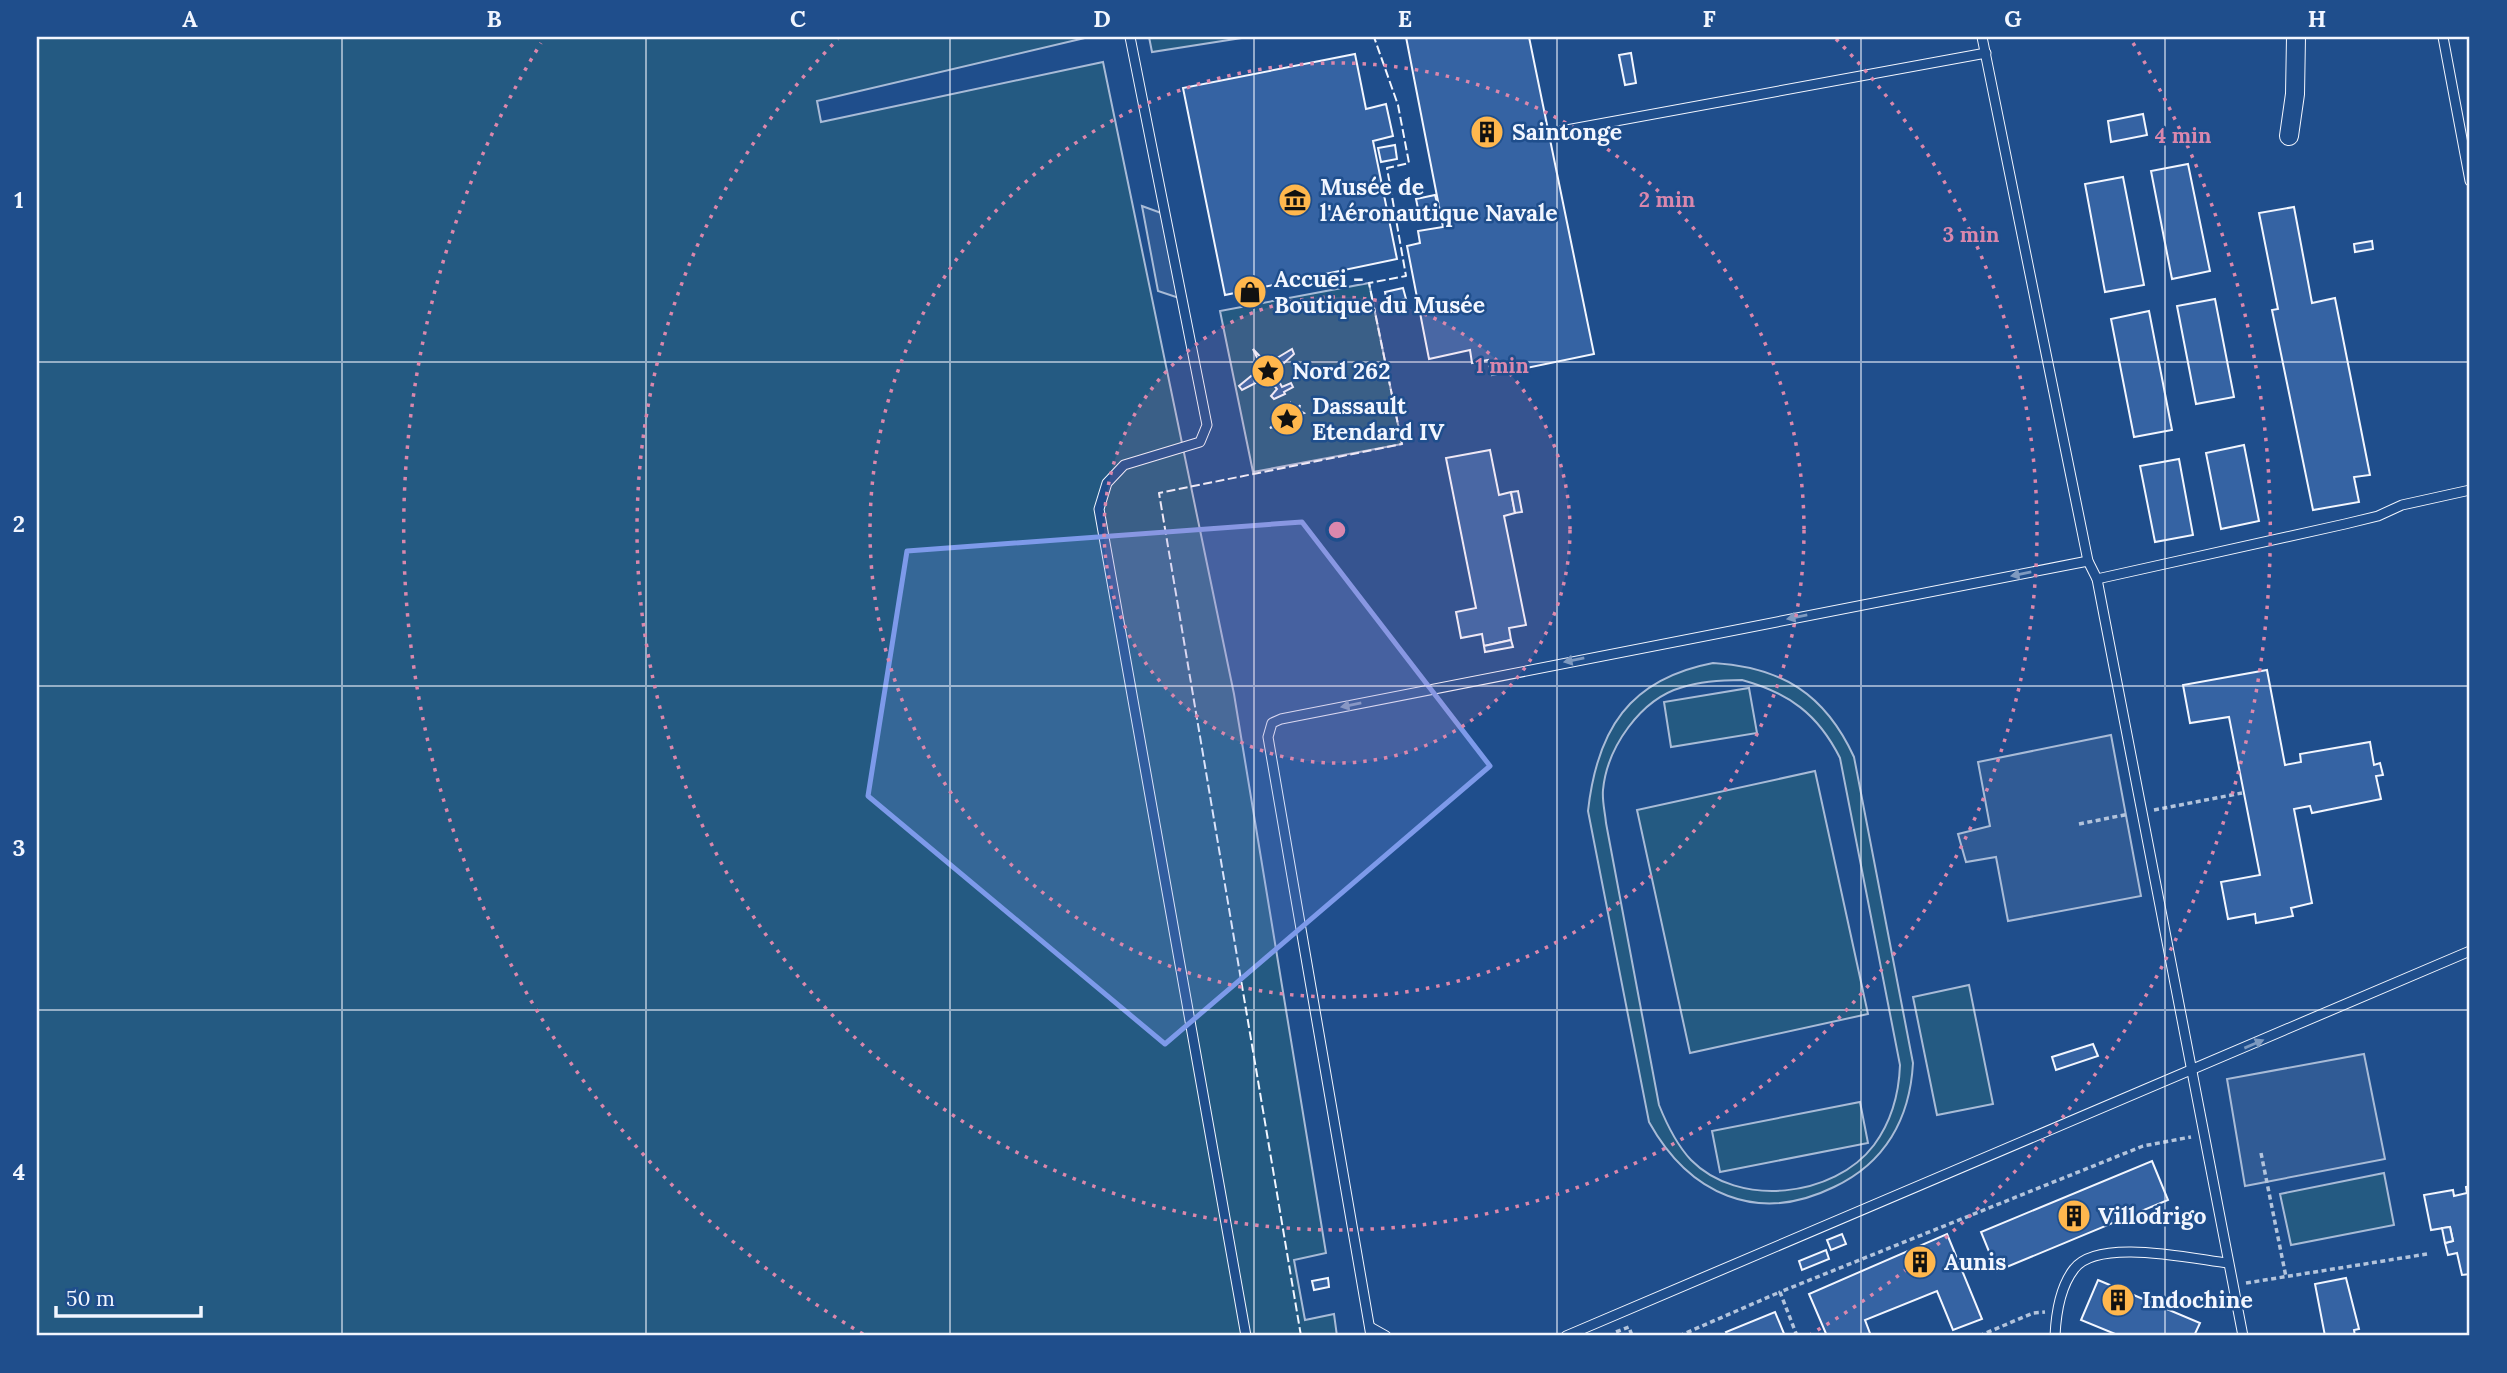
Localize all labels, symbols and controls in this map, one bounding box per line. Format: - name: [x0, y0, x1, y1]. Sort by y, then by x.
- text: A: [182, 4, 198, 33]
- text: B: [486, 4, 502, 33]
- text: C: [790, 4, 806, 33]
- text: D: [1093, 4, 1111, 33]
- text: E: [1398, 4, 1412, 33]
- text: F: [1702, 4, 1716, 33]
- text: G: [2004, 4, 2022, 33]
- text: H: [2308, 4, 2326, 33]
- building icon: Saintonge: [1468, 113, 1506, 151]
- place label: Saintonge: [1512, 117, 1622, 146]
- text: 4 min: [2155, 122, 2211, 149]
- place label: Musée de l'Aéronautique Navale: [1320, 172, 1558, 227]
- museum icon: Musée de l'Aéronautique Navale: [1276, 181, 1314, 219]
- text: 1: [14, 185, 24, 214]
- text: 2 min: [1639, 186, 1695, 213]
- text: 3 min: [1943, 221, 1999, 248]
- place label: Accuei - Boutique du Musée: [1274, 264, 1485, 319]
- shop icon: Accuei - Boutique du Musée: [1231, 273, 1269, 311]
- place icon: Nord 262: [1249, 352, 1287, 390]
- text: 1 min: [1475, 352, 1529, 379]
- place label: Nord 262: [1292, 356, 1391, 385]
- place label: Dassault Etendard IV: [1312, 391, 1445, 446]
- place icon: Dassault Etendard IV: [1268, 400, 1306, 438]
- text: 2: [13, 509, 25, 538]
- centre of rings: [1325, 518, 1349, 542]
- one-way arrow: [2010, 568, 2032, 579]
- one-way arrow: [1786, 612, 1808, 623]
- one-way arrow: [1563, 655, 1585, 666]
- one-way arrow: [1340, 699, 1362, 710]
- text: 3: [13, 833, 25, 862]
- one-way arrow: [2243, 1038, 2264, 1049]
- text: 4: [13, 1157, 25, 1186]
- building icon: Villodrigo: [2055, 1197, 2093, 1235]
- place label: Villodrigo: [2098, 1201, 2207, 1230]
- building icon: Aunis: [1901, 1243, 1939, 1281]
- place label: Aunis: [1944, 1247, 2006, 1276]
- scale bar: [56, 1275, 201, 1319]
- building icon: Indochine: [2099, 1281, 2137, 1319]
- text: 50 m: [66, 1285, 115, 1312]
- place label: Indochine: [2142, 1285, 2253, 1314]

